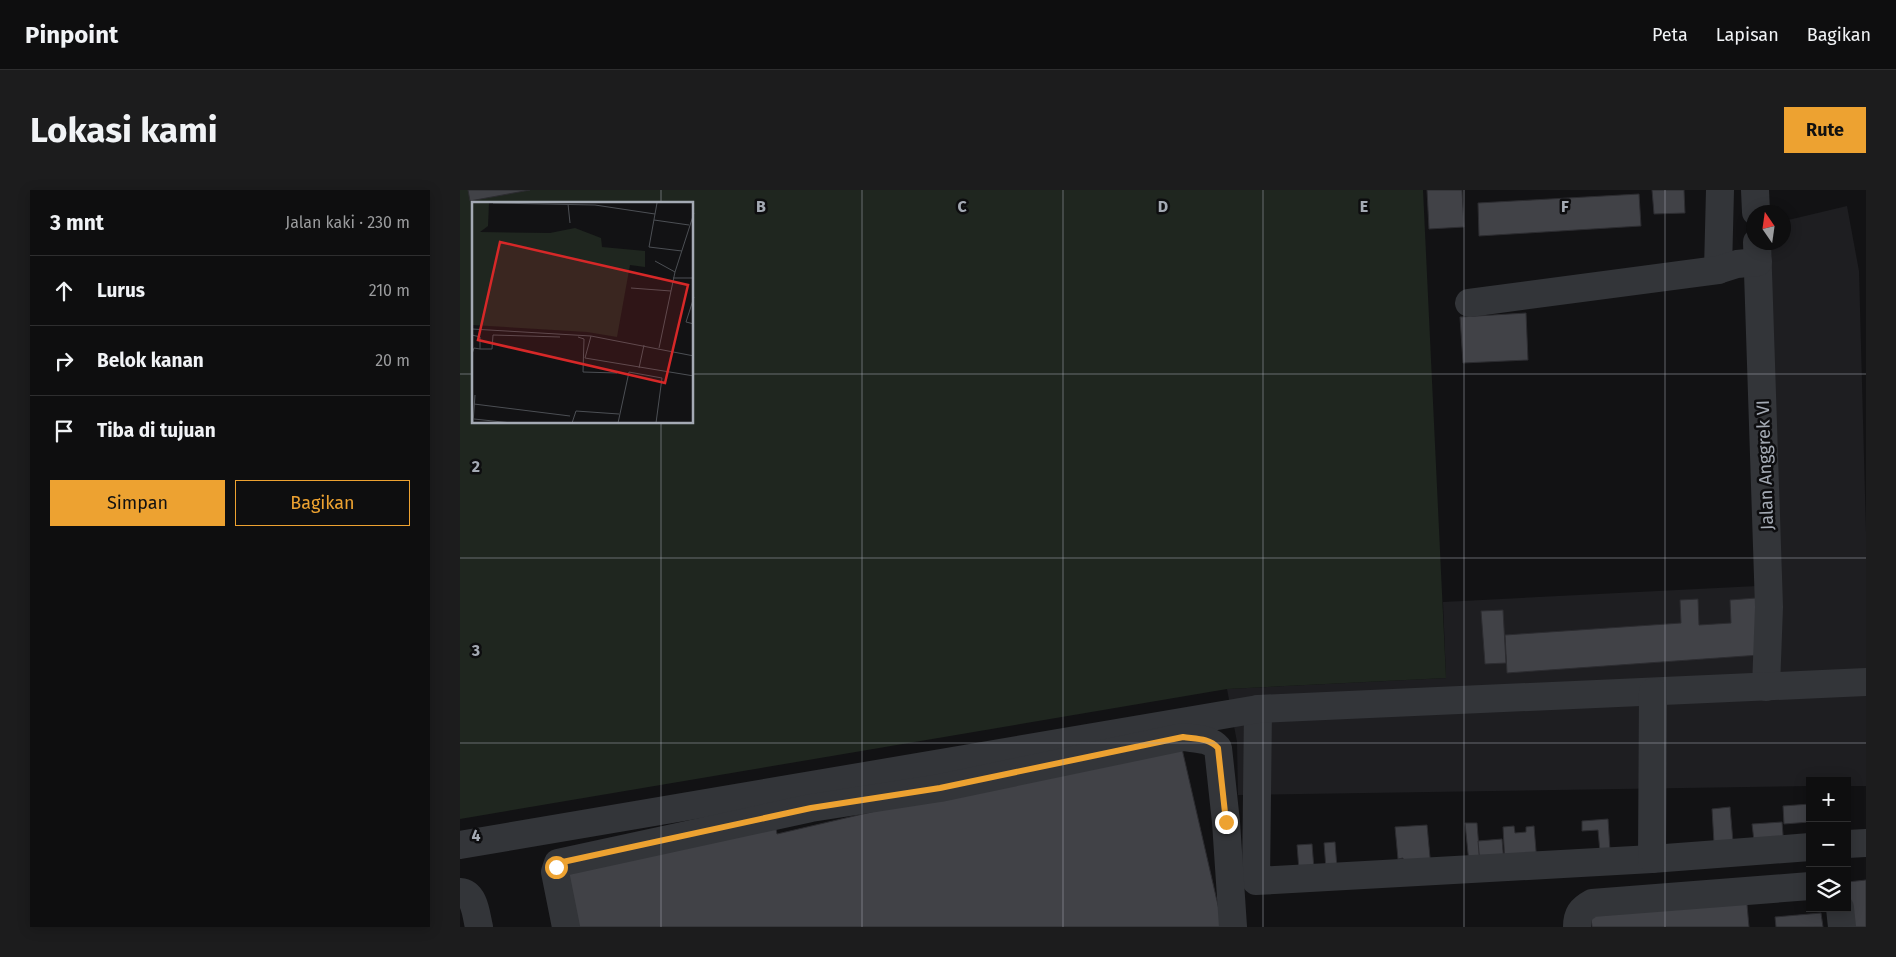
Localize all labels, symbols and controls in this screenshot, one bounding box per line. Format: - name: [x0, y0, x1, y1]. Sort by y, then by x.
- text: Pinpoint: [25, 21, 118, 49]
- text: Peta: [1652, 24, 1688, 46]
- text: Lapisan: [1716, 24, 1779, 46]
- text: Bagikan: [1807, 24, 1871, 46]
- button: Rute: [1784, 107, 1866, 153]
- text: Lokasi kami: [30, 109, 218, 151]
- text: B: [756, 197, 766, 216]
- text: C: [957, 197, 967, 216]
- text: D: [1158, 197, 1168, 216]
- text: E: [1360, 197, 1368, 216]
- text: F: [1561, 197, 1569, 216]
- inset map: [472, 202, 694, 424]
- north arrow: [1746, 205, 1791, 250]
- text: 3 mnt: [50, 210, 104, 236]
- text: Jalan kaki · 230 m: [285, 213, 410, 232]
- icon: ahead: [50, 277, 78, 305]
- text: Lurus: [97, 279, 145, 302]
- text: 210 m: [369, 281, 410, 300]
- icon: right: [50, 347, 78, 375]
- text: Belok kanan: [97, 349, 204, 372]
- text: 20 m: [375, 351, 410, 370]
- street label: Jalan Anggrek VI: [1752, 399, 1778, 531]
- icon: arrive: [50, 417, 78, 445]
- text: Tiba di tujuan: [97, 419, 216, 442]
- text: 2: [472, 457, 480, 476]
- button: Simpan: [50, 480, 225, 526]
- button: Bagikan: [235, 480, 410, 526]
- text: 3: [471, 641, 480, 660]
- map controls: [1806, 777, 1851, 912]
- button: +: [1806, 777, 1851, 822]
- route end: [1215, 811, 1238, 834]
- button: −: [1806, 822, 1851, 867]
- text: 4: [471, 826, 481, 845]
- route start: [545, 856, 568, 879]
- button: layers: [1806, 867, 1851, 912]

